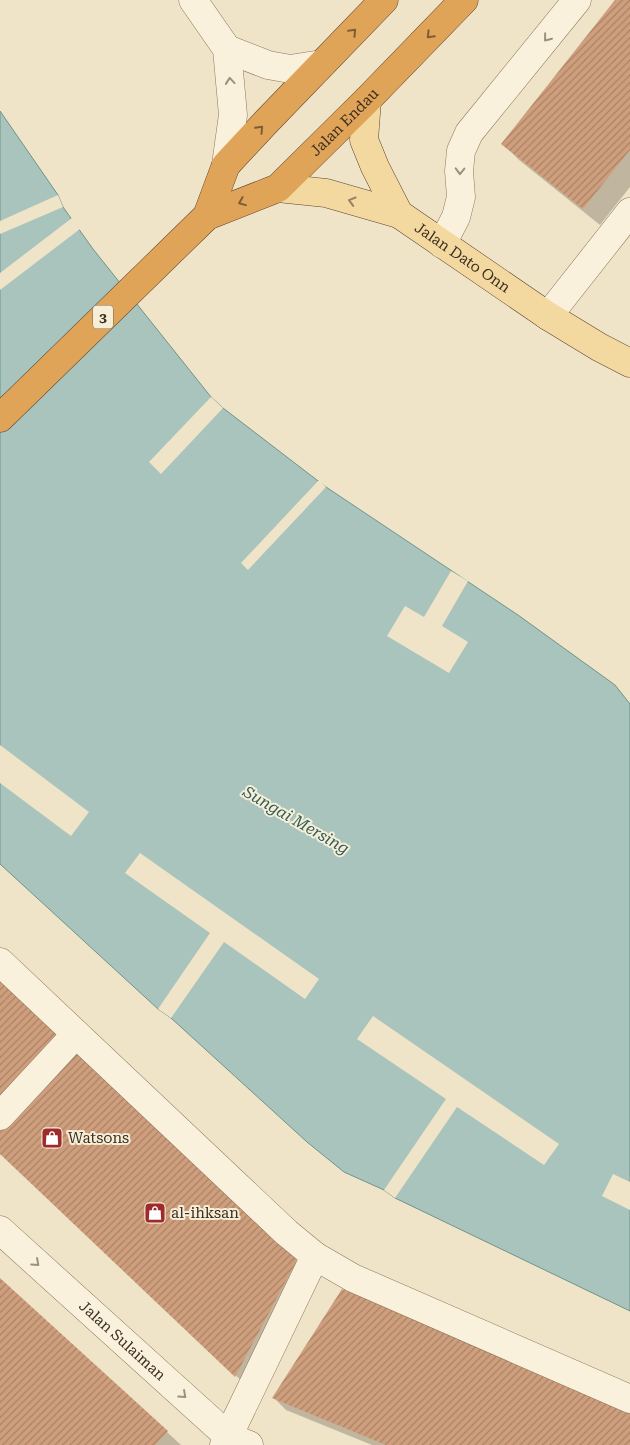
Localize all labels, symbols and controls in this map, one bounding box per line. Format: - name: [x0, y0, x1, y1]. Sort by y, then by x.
- one-way arrow: [347, 29, 356, 38]
- one-way arrow: [427, 29, 436, 38]
- one-way arrow: [544, 32, 552, 41]
- one-way arrow: [225, 77, 236, 85]
- street label: Jalan Endau: [307, 84, 383, 160]
- one-way arrow: [254, 125, 263, 134]
- one-way arrow: [455, 168, 465, 175]
- one-way arrow: [238, 196, 247, 206]
- one-way arrow: [349, 197, 357, 207]
- street label: Jalan Dato Onn: [411, 218, 514, 297]
- road number: 3: [93, 306, 113, 328]
- water label: Sungai Mersing: [239, 781, 352, 858]
- shop icon: Watsons: [40, 1126, 64, 1150]
- place label: Watsons: [68, 1129, 129, 1147]
- shop icon: al-ihksan: [143, 1201, 167, 1225]
- place label: al-ihksan: [171, 1204, 239, 1222]
- one-way arrow: [31, 1257, 40, 1266]
- street label: Jalan Sulaiman: [75, 1297, 170, 1385]
- one-way arrow: [177, 1389, 186, 1398]

